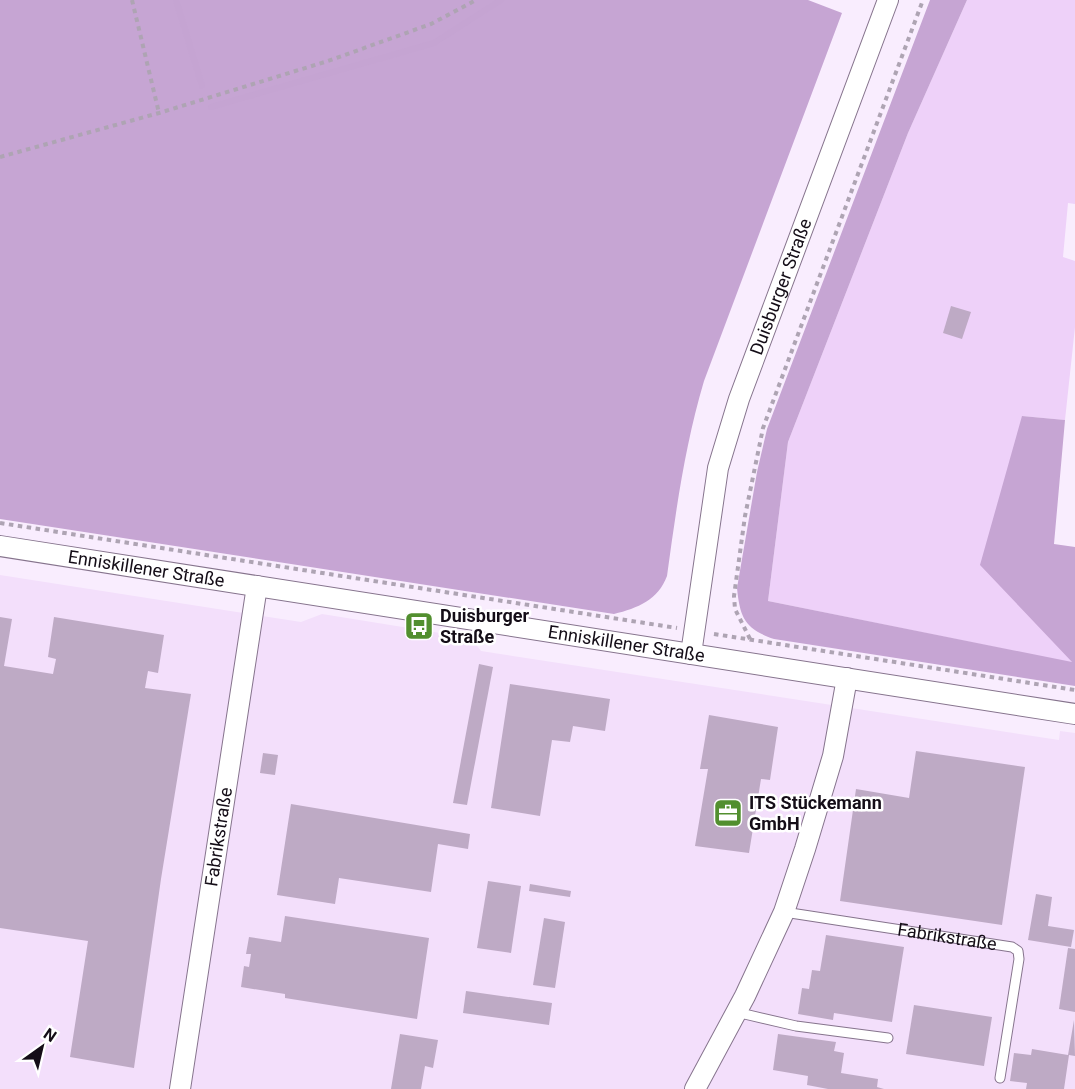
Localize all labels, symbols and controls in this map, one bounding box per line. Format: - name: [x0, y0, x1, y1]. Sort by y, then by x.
- street label: Duisburger Straße: [745, 215, 816, 358]
- street label: Enniskillener Straße: [67, 546, 226, 591]
- place label: Duisburger Straße: [440, 605, 529, 647]
- bus stop icon: Duisburger Straße: [403, 610, 435, 642]
- street label: Enniskillener Straße: [547, 621, 706, 666]
- street label: Fabrikstraße: [200, 786, 236, 888]
- place label: ITS Stückemann GmbH: [749, 792, 882, 834]
- office icon: ITS Stückemann GmbH: [712, 797, 744, 829]
- street label: Fabrikstraße: [896, 919, 998, 955]
- north arrow: [12, 1017, 72, 1077]
- text: N: [40, 1024, 60, 1046]

